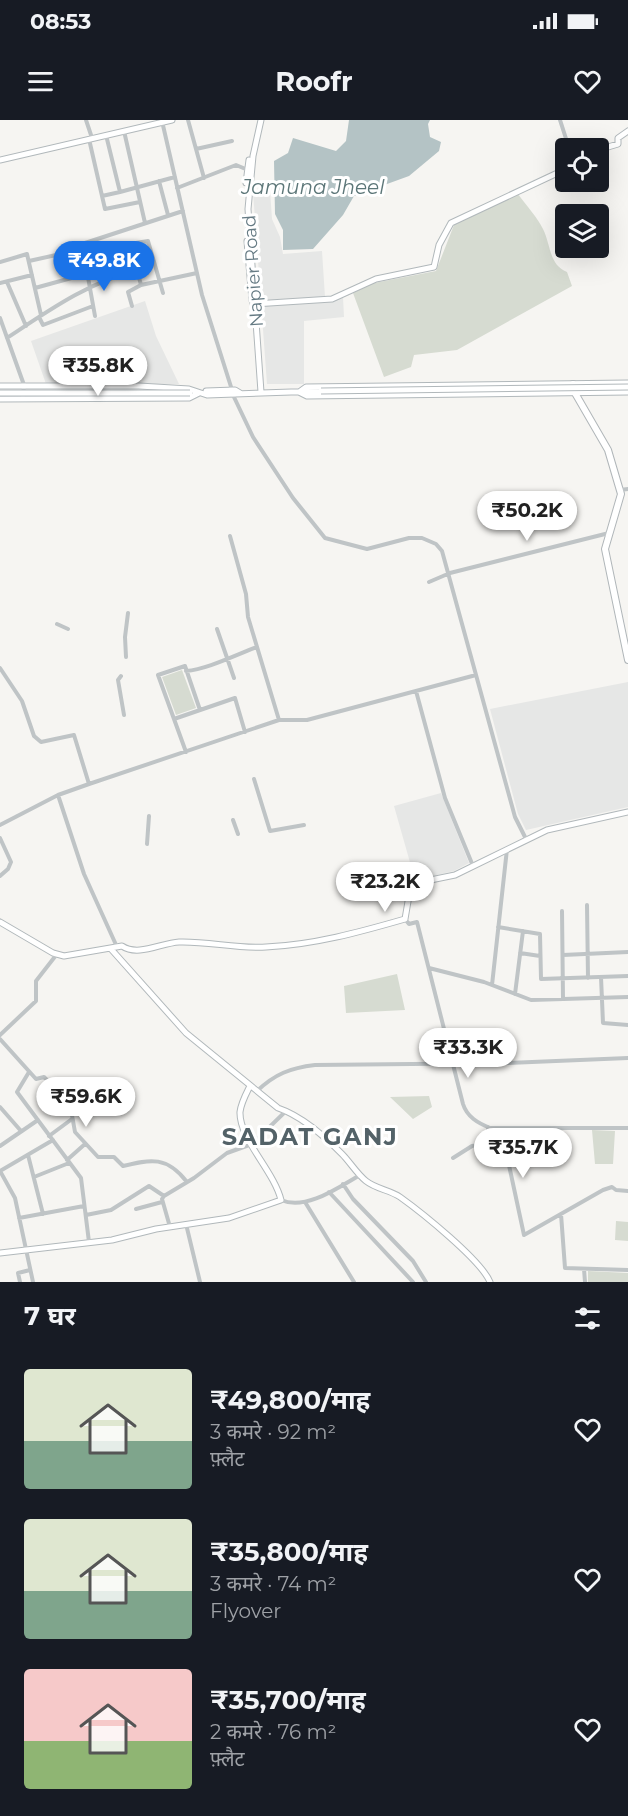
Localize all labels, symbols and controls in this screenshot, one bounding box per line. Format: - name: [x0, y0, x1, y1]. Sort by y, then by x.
- text: 08:53: [30, 8, 91, 35]
- icon: menu: [24, 65, 57, 98]
- text: Roofr: [275, 65, 353, 98]
- icon: heart: [571, 65, 604, 98]
- map controls: [555, 138, 609, 258]
- button: locate: [555, 138, 609, 192]
- water label: Jamuna Jheel: [240, 175, 385, 199]
- button: layers: [555, 204, 609, 258]
- street label: Napier Road: [238, 214, 268, 328]
- pin: ₹49.8K: [55, 241, 153, 292]
- text: ₹49.8K: [67, 248, 141, 272]
- pin: ₹35.8K: [49, 346, 147, 397]
- text: ₹35.8K: [62, 353, 134, 377]
- pin: ₹50.2K: [478, 491, 576, 542]
- text: ₹50.2K: [491, 498, 563, 522]
- pin: ₹23.2K: [336, 862, 434, 913]
- text: ₹23.2K: [350, 869, 420, 893]
- pin: ₹33.3K: [419, 1028, 517, 1079]
- text: ₹33.3K: [433, 1035, 503, 1059]
- pin: ₹59.6K: [37, 1077, 135, 1128]
- text: ₹59.6K: [50, 1084, 122, 1108]
- district label: SADAT GANJ: [222, 1122, 398, 1151]
- pin: ₹35.7K: [474, 1128, 572, 1179]
- text: ₹35.7K: [488, 1135, 558, 1159]
- text: 7 घर: [24, 1300, 76, 1332]
- icon: filters: [571, 1302, 604, 1335]
- text: ₹49,800/माह: [210, 1384, 370, 1416]
- icon: home: [72, 1393, 144, 1465]
- icon: heart: [571, 1413, 604, 1446]
- text: 3 कमरे · 92 m²: [210, 1420, 336, 1444]
- text: फ़्लैट: [210, 1447, 245, 1471]
- text: ₹35,800/माह: [210, 1536, 368, 1568]
- icon: home: [72, 1543, 144, 1615]
- icon: heart: [571, 1563, 604, 1596]
- text: 3 कमरे · 74 m²: [210, 1572, 336, 1596]
- text: Flyover: [210, 1599, 281, 1623]
- text: ₹35,700/माह: [210, 1684, 366, 1716]
- icon: home: [72, 1693, 144, 1765]
- icon: heart: [571, 1713, 604, 1746]
- text: 2 कमरे · 76 m²: [210, 1720, 336, 1744]
- text: फ़्लैट: [210, 1747, 245, 1771]

